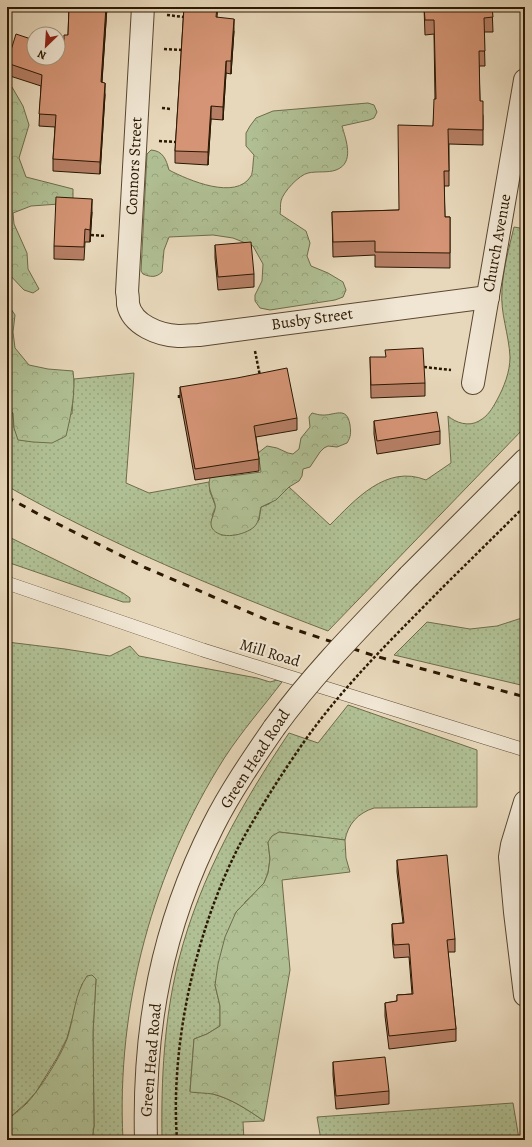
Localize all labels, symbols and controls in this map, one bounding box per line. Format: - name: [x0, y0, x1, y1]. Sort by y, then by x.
- north arrow: [26, 26, 66, 66]
- text: N: [35, 46, 49, 63]
- street label: Connors Street: [120, 116, 148, 216]
- street label: Church Avenue: [478, 192, 516, 294]
- street label: Busby Street: [270, 302, 354, 336]
- street label: Mill Road: [237, 633, 303, 673]
- street label: Green Head Road: [215, 705, 295, 813]
- street label: Green Head Road: [135, 1002, 167, 1118]

